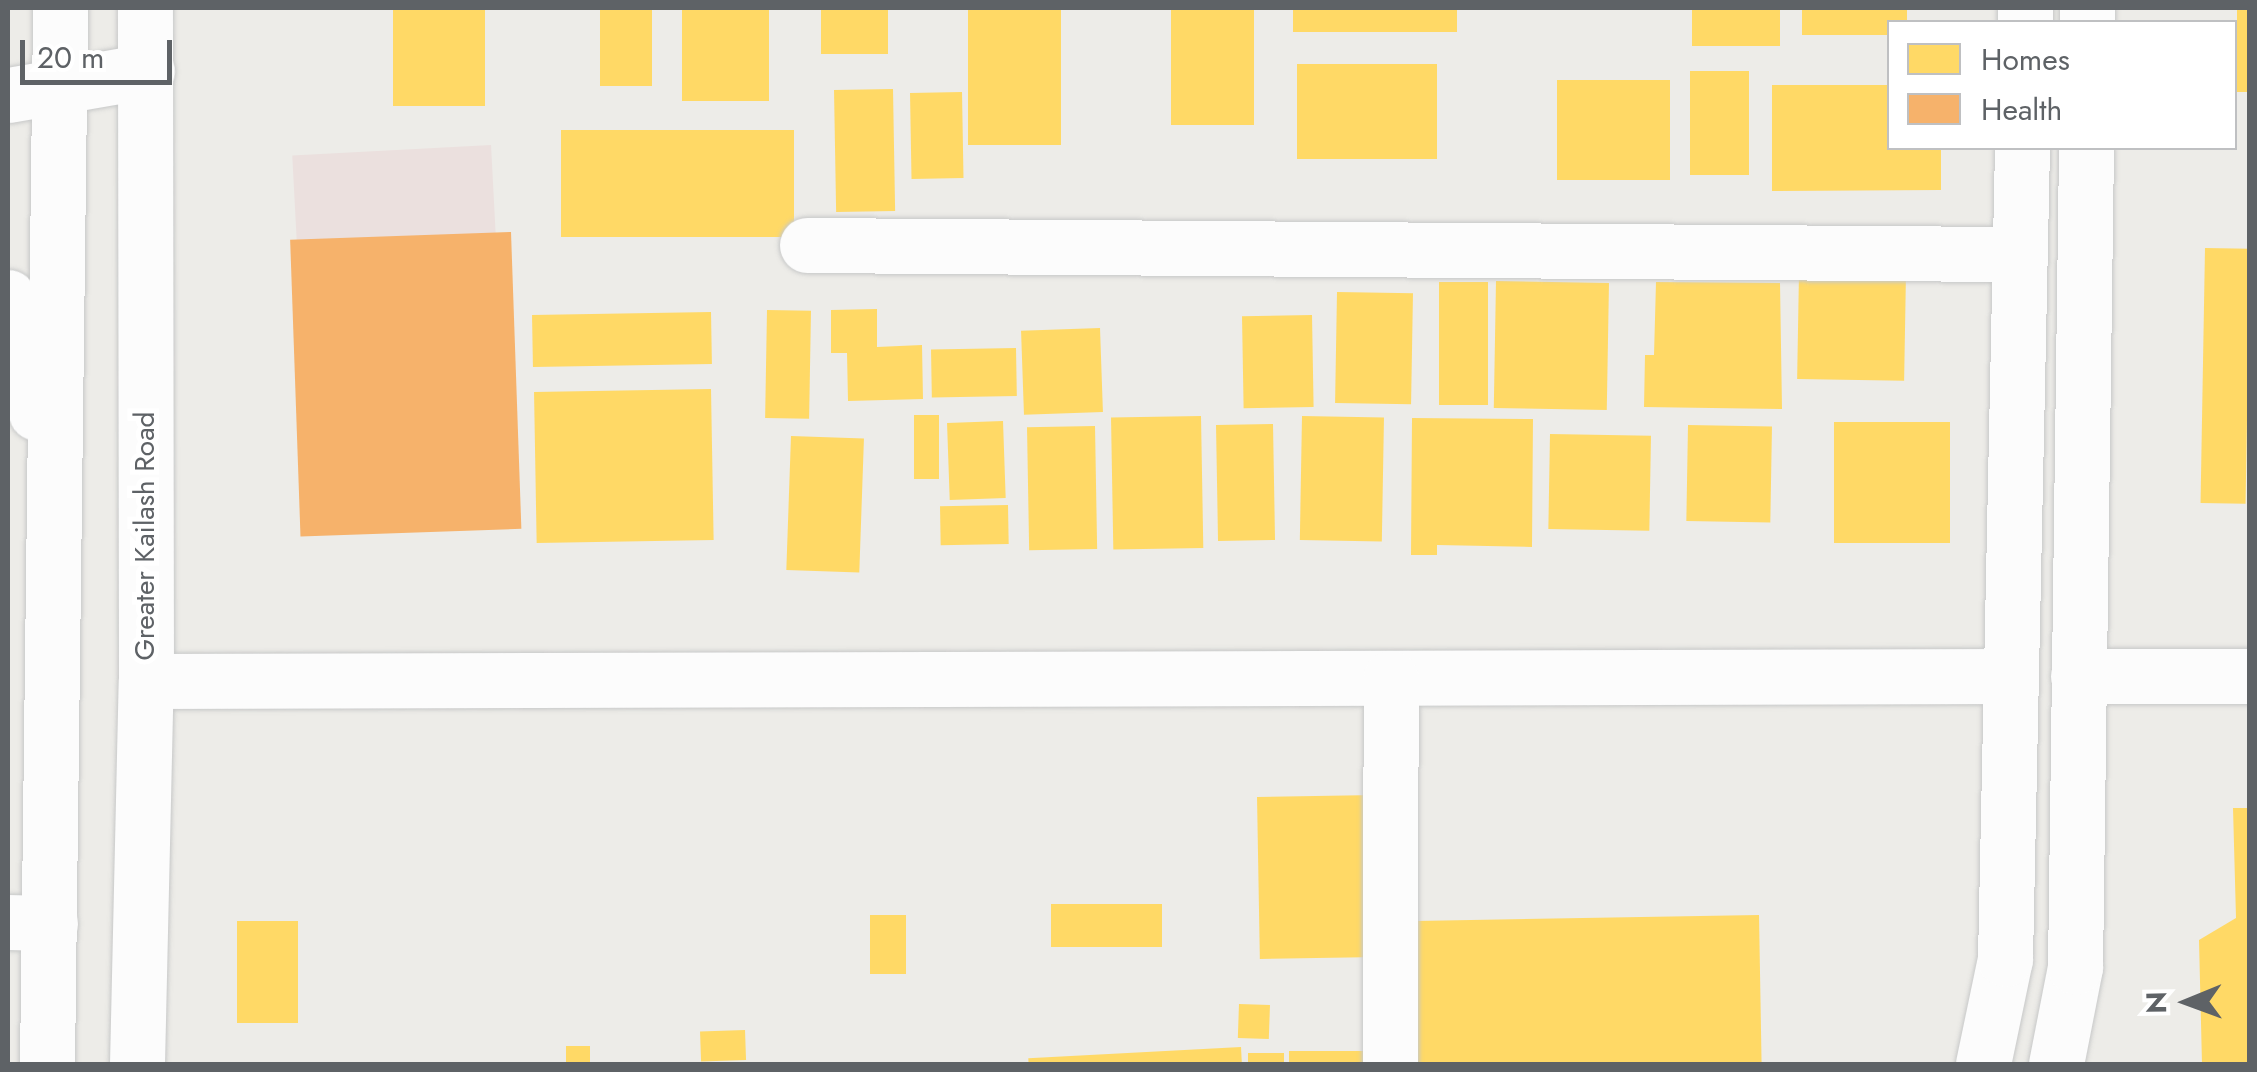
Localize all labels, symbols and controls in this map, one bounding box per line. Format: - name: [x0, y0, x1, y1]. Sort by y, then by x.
- scale bar: [25, 20, 178, 82]
- legend: [1887, 20, 2237, 150]
- text: 20 m: [37, 36, 104, 79]
- text: Homes: [1981, 38, 2070, 81]
- text: Health: [1981, 88, 2062, 131]
- street label: Greater Kailash Road: [128, 411, 162, 661]
- north arrow: [2137, 952, 2237, 1052]
- text: N: [2136, 991, 2177, 1014]

